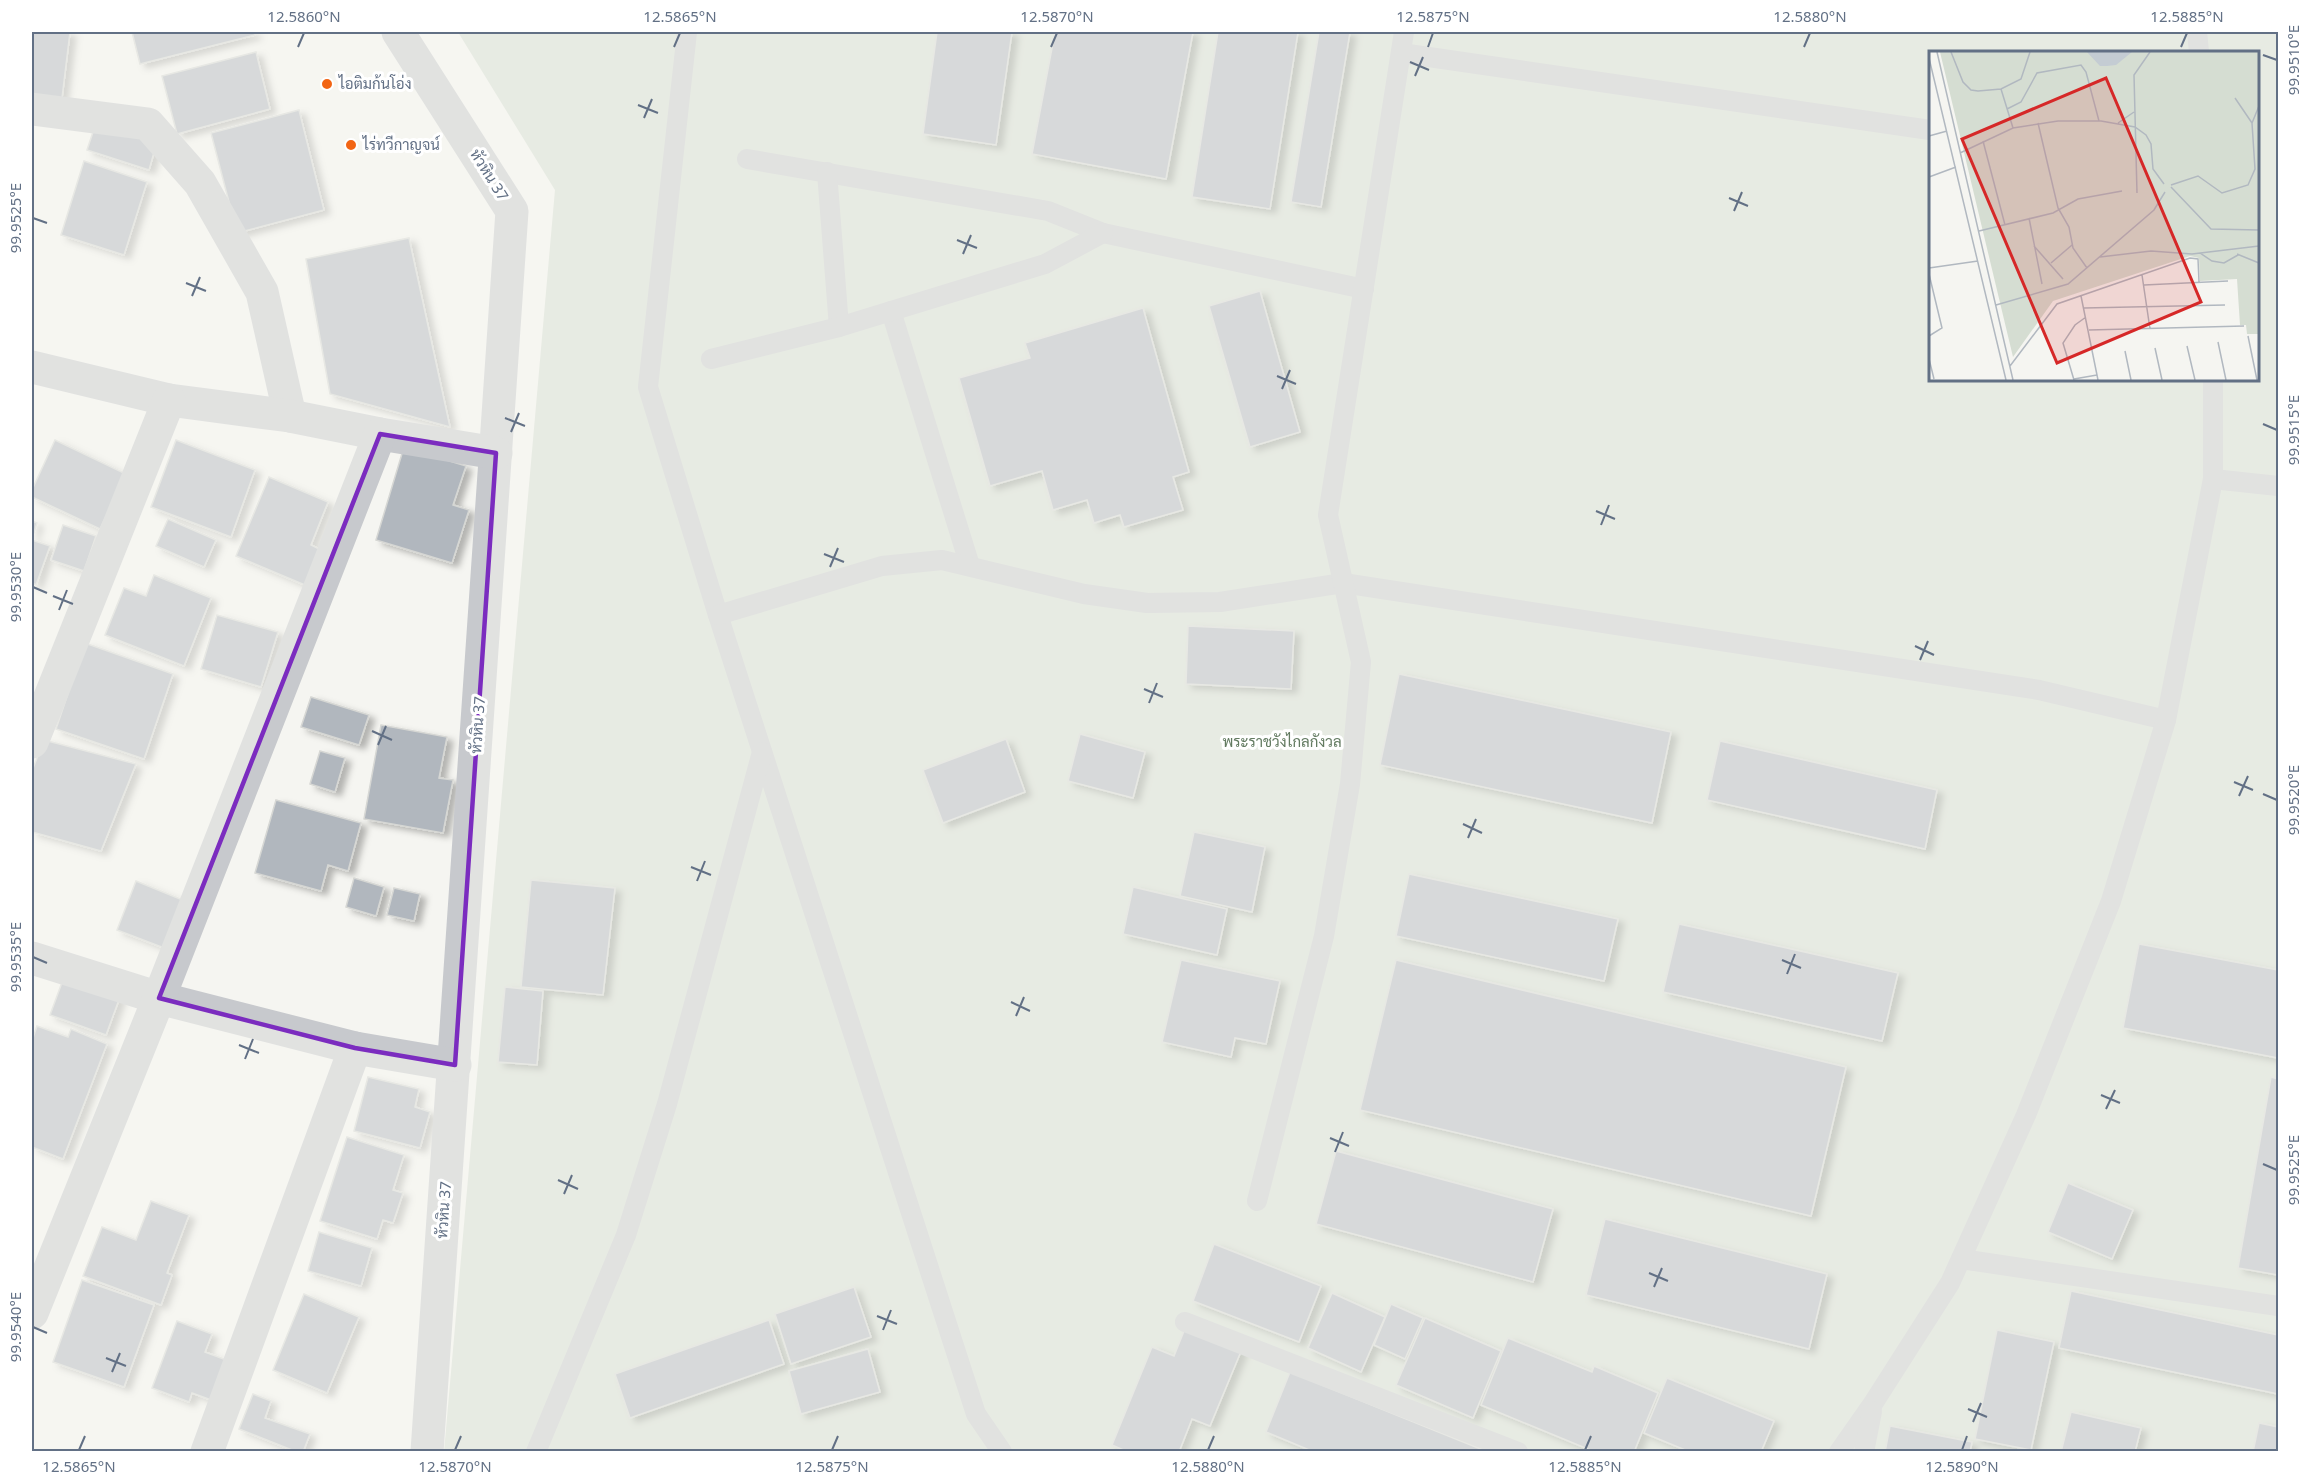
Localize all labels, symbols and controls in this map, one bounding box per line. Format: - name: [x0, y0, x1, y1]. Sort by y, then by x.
- text: 12.5860°N: [267, 6, 341, 26]
- text: 12.5865°N: [643, 6, 717, 26]
- text: 12.5870°N: [1020, 6, 1094, 26]
- text: 12.5875°N: [1396, 6, 1470, 26]
- text: 12.5880°N: [1773, 6, 1847, 26]
- text: 12.5885°N: [2150, 6, 2224, 26]
- text: 99.9510°E: [2283, 25, 2303, 95]
- inset map: [1929, 51, 2259, 381]
- place label: ไอติมก้นโอ่ง: [338, 73, 411, 93]
- marker: ไอติมก้นโอ่ง: [320, 77, 334, 91]
- place label: ไร่ทวีกาญจน์: [362, 134, 440, 154]
- marker: ไร่ทวีกาญจน์: [344, 138, 358, 152]
- street label: หัวหิน 37: [466, 145, 514, 204]
- text: 99.9525°E: [5, 183, 25, 253]
- text: 99.9515°E: [2283, 395, 2303, 465]
- text: 99.9530°E: [5, 552, 25, 622]
- street label: หัวหิน 37: [465, 696, 489, 754]
- park label: พระราชวังไกลกังวล: [1222, 731, 1342, 751]
- text: 99.9520°E: [2283, 765, 2303, 835]
- text: 99.9535°E: [5, 922, 25, 992]
- text: 99.9525°E: [2283, 1135, 2303, 1205]
- street label: หัวหิน 37: [431, 1181, 455, 1239]
- text: 99.9540°E: [5, 1292, 25, 1362]
- text: 12.5865°N: [42, 1456, 116, 1476]
- text: 12.5870°N: [418, 1456, 492, 1476]
- text: 12.5875°N: [795, 1456, 869, 1476]
- text: 12.5880°N: [1171, 1456, 1245, 1476]
- text: 12.5885°N: [1548, 1456, 1622, 1476]
- text: 12.5890°N: [1925, 1456, 1999, 1476]

